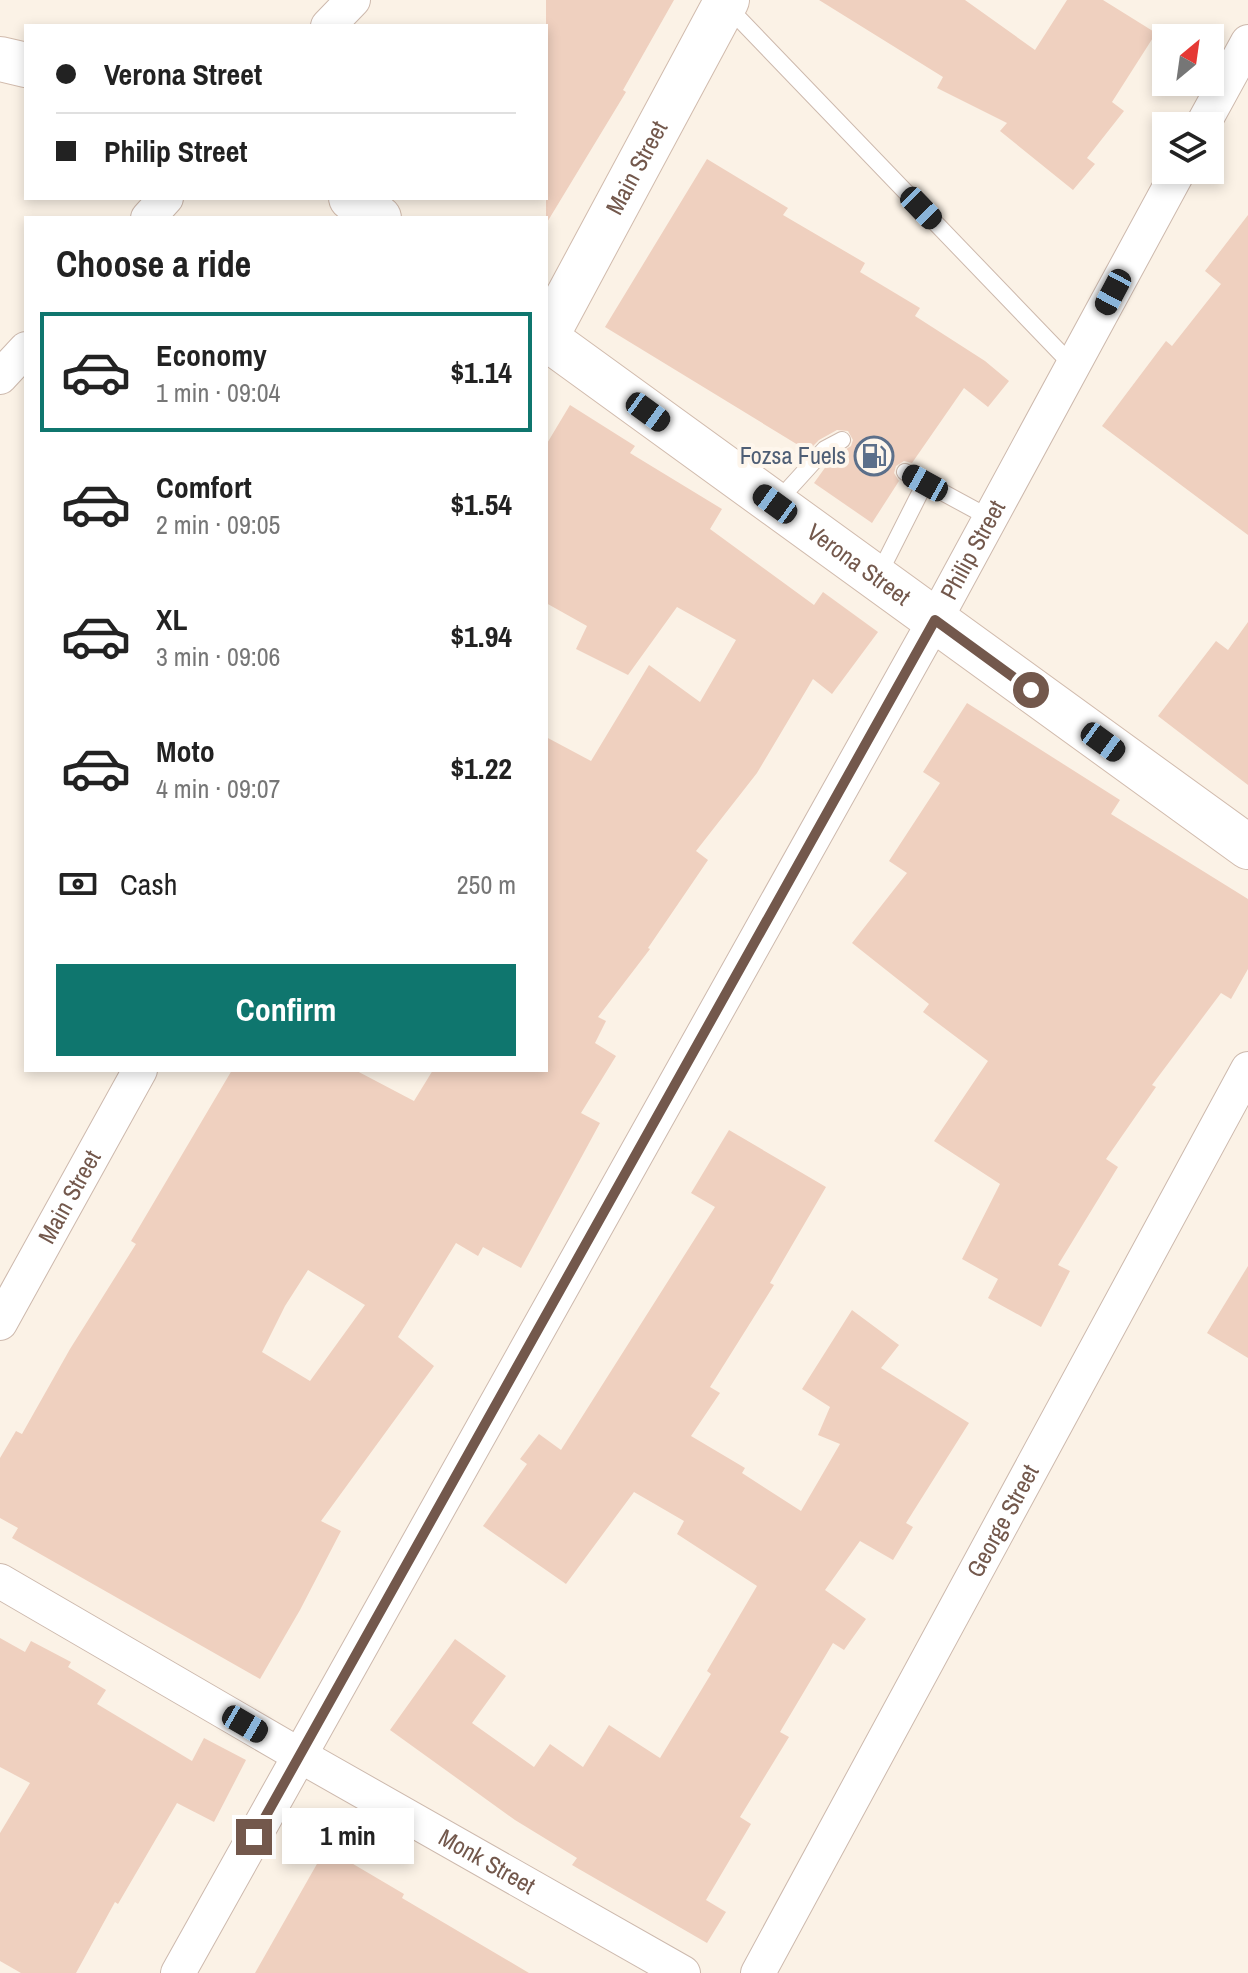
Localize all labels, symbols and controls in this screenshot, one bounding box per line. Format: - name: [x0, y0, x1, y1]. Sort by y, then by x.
- north arrow: [1152, 24, 1224, 96]
- map controls: [1152, 24, 1224, 184]
- text: Verona Street: [104, 54, 262, 94]
- button: layers: [1152, 112, 1224, 184]
- street label: Main Street: [598, 114, 674, 220]
- text: Philip Street: [104, 131, 248, 171]
- car: [896, 182, 946, 234]
- text: Choose a ride: [56, 240, 251, 288]
- car: [1091, 265, 1135, 319]
- text: Economy: [156, 335, 267, 375]
- icon: car: [60, 336, 132, 408]
- text: $1.14: [450, 352, 512, 392]
- text: 1 min · 09:04: [156, 375, 280, 410]
- car: [622, 388, 674, 436]
- fuel station icon: Fozsa Fuels: [853, 435, 895, 477]
- place label: Fozsa Fuels: [740, 439, 846, 471]
- car: [898, 461, 952, 505]
- text: Comfort: [156, 467, 252, 507]
- icon: car: [60, 468, 132, 540]
- car: [749, 480, 801, 528]
- text: $1.54: [450, 484, 512, 524]
- street label: Philip Street: [932, 494, 1012, 605]
- text: 2 min · 09:05: [156, 507, 280, 542]
- street label: Verona Street: [801, 515, 918, 612]
- text: XL: [156, 599, 187, 639]
- icon: car: [60, 600, 132, 672]
- text: $1.94: [450, 616, 512, 656]
- text: 3 min · 09:06: [156, 639, 280, 674]
- route start: [1013, 672, 1049, 708]
- car: [1077, 718, 1129, 766]
- text: Moto: [156, 731, 215, 771]
- icon: car: [60, 732, 132, 804]
- text: $1.22: [450, 748, 512, 788]
- text: 4 min · 09:07: [156, 771, 280, 806]
- icon: cash: [56, 862, 100, 906]
- text: Cash: [120, 864, 177, 904]
- text: 250 m: [457, 867, 516, 902]
- button: Confirm: [56, 964, 516, 1056]
- street label: Main Street: [30, 1144, 108, 1249]
- street label: George Street: [959, 1458, 1046, 1583]
- car: [218, 1702, 272, 1746]
- callout: 1 min: [282, 1809, 414, 1865]
- text: 1 min: [320, 1818, 376, 1853]
- route end: [236, 1819, 272, 1855]
- street label: Monk Street: [433, 1821, 542, 1901]

